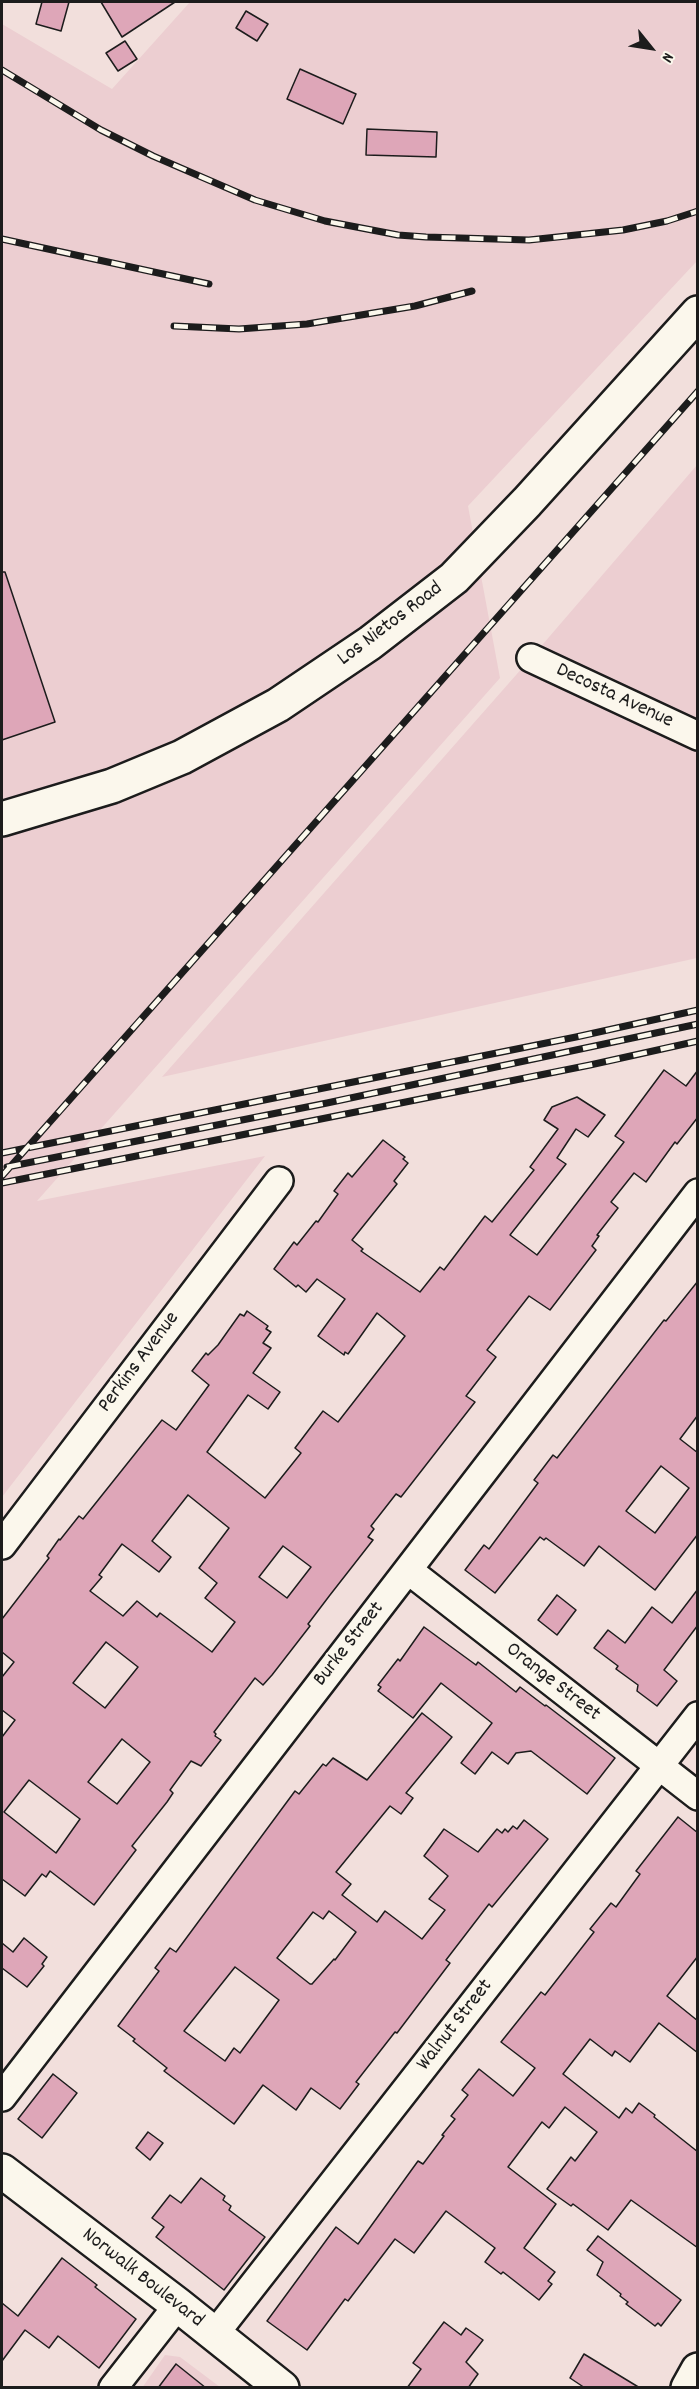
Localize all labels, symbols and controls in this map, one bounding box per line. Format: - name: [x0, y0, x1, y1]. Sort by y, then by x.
- north arrow: [621, 18, 681, 78]
- text: N: [655, 48, 679, 66]
- street label: Los Nietos Road: [333, 577, 449, 673]
- street label: Decosta Avenue: [551, 659, 677, 735]
- street label: Perkins Avenue: [94, 1308, 186, 1418]
- street label: Burke Street: [309, 1598, 391, 1692]
- street label: Orange Street: [499, 1638, 605, 1728]
- street label: Walnut Street: [412, 1975, 500, 2077]
- street label: Norwalk Boulevard: [76, 2223, 208, 2335]

